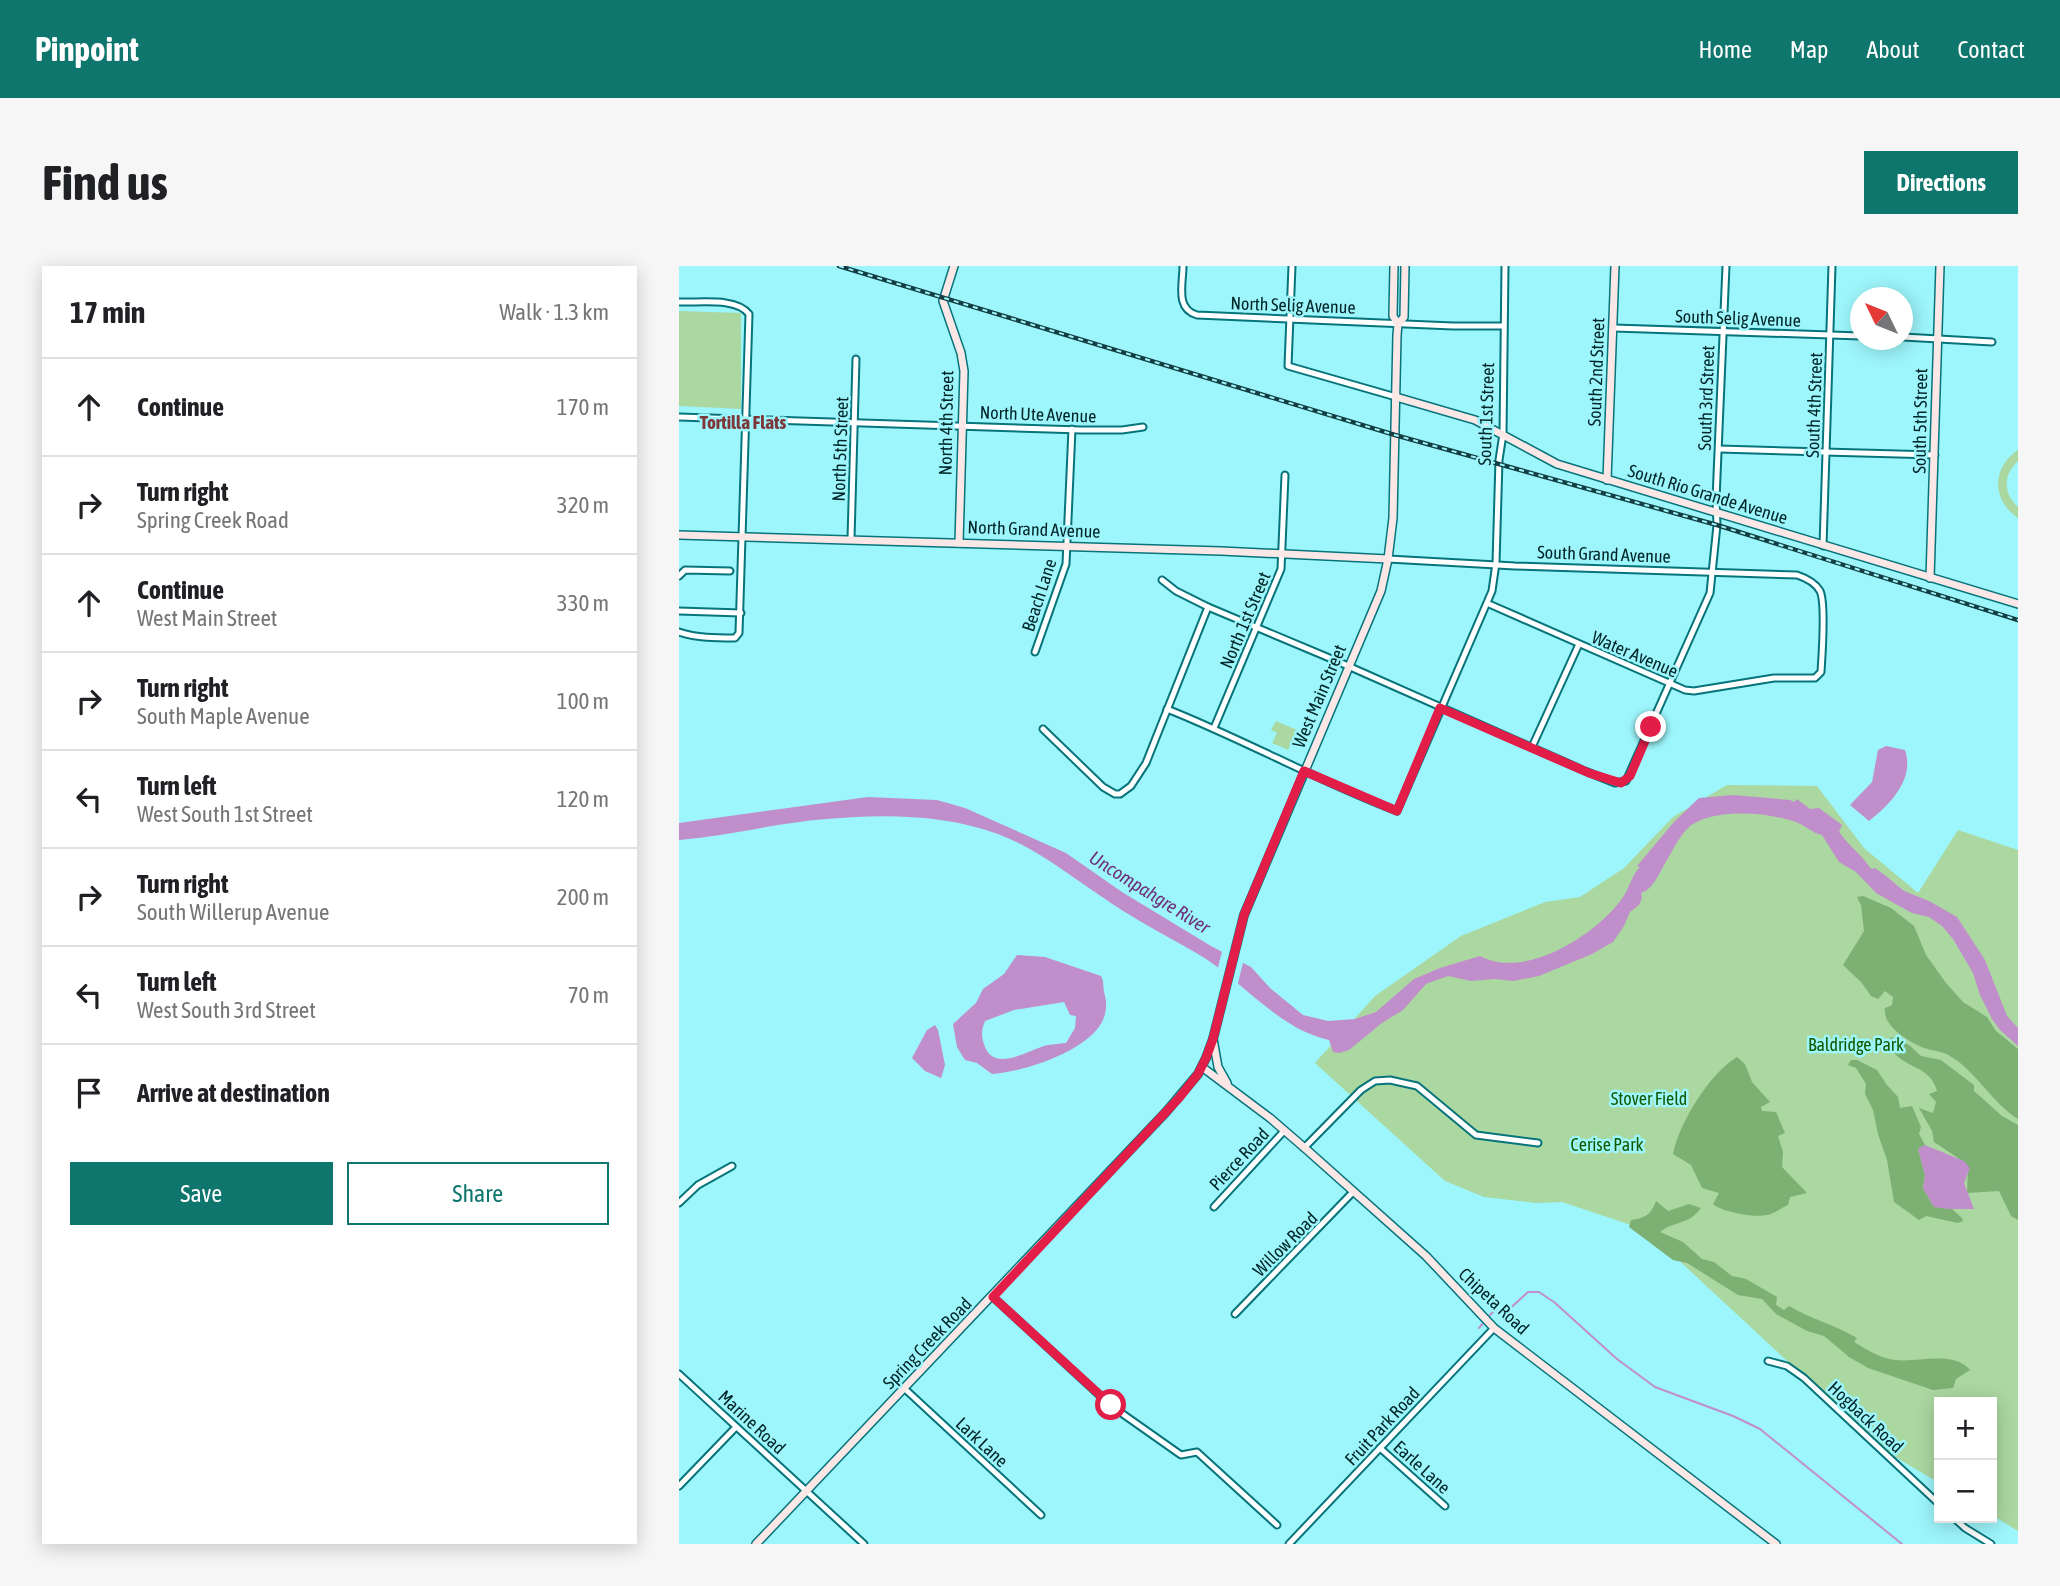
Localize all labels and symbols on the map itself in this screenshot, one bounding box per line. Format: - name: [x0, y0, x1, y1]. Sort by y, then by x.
- north arrow: [1850, 287, 1913, 350]
- street label: North Selig Avenue: [1230, 292, 1356, 318]
- street label: South Selig Avenue: [1675, 305, 1801, 331]
- street label: South 2nd Street: [1584, 317, 1608, 427]
- street label: South 3rd Street: [1694, 345, 1718, 451]
- street label: South 4th Street: [1802, 352, 1826, 458]
- street label: South 1st Street: [1474, 362, 1498, 466]
- street label: South 5th Street: [1909, 368, 1931, 474]
- street label: North 4th Street: [935, 370, 957, 476]
- street label: North 5th Street: [828, 396, 852, 502]
- street label: North Ute Avenue: [979, 401, 1097, 427]
- district label: Tortilla Flats: [700, 411, 787, 433]
- street label: South Rio Grande Avenue: [1626, 460, 1790, 528]
- street label: North Grand Avenue: [967, 516, 1101, 542]
- street label: South Grand Avenue: [1537, 541, 1671, 567]
- street label: Beach Lane: [1017, 556, 1061, 634]
- street label: North 1st Street: [1215, 569, 1275, 671]
- street label: Water Avenue: [1589, 626, 1681, 682]
- street label: West Main Street: [1288, 641, 1350, 751]
- route end: [1635, 711, 1666, 742]
- water label: Uncompahgre River: [1086, 846, 1216, 939]
- park label: Baldridge Park: [1808, 1034, 1904, 1055]
- park label: Stover Field: [1611, 1088, 1687, 1109]
- street label: Pierce Road: [1205, 1123, 1273, 1195]
- park label: Cerise Park: [1571, 1134, 1643, 1155]
- street label: Willow Road: [1248, 1207, 1322, 1281]
- street label: Chipeta Road: [1455, 1263, 1533, 1339]
- street label: Spring Creek Road: [878, 1293, 976, 1393]
- street label: Hogback Road: [1824, 1377, 1908, 1457]
- street label: Fruit Park Road: [1340, 1382, 1424, 1470]
- street label: Marine Road: [714, 1386, 790, 1458]
- route start: [1095, 1389, 1126, 1420]
- street label: Lark Lane: [952, 1413, 1012, 1471]
- street label: Earle Lane: [1389, 1436, 1455, 1498]

